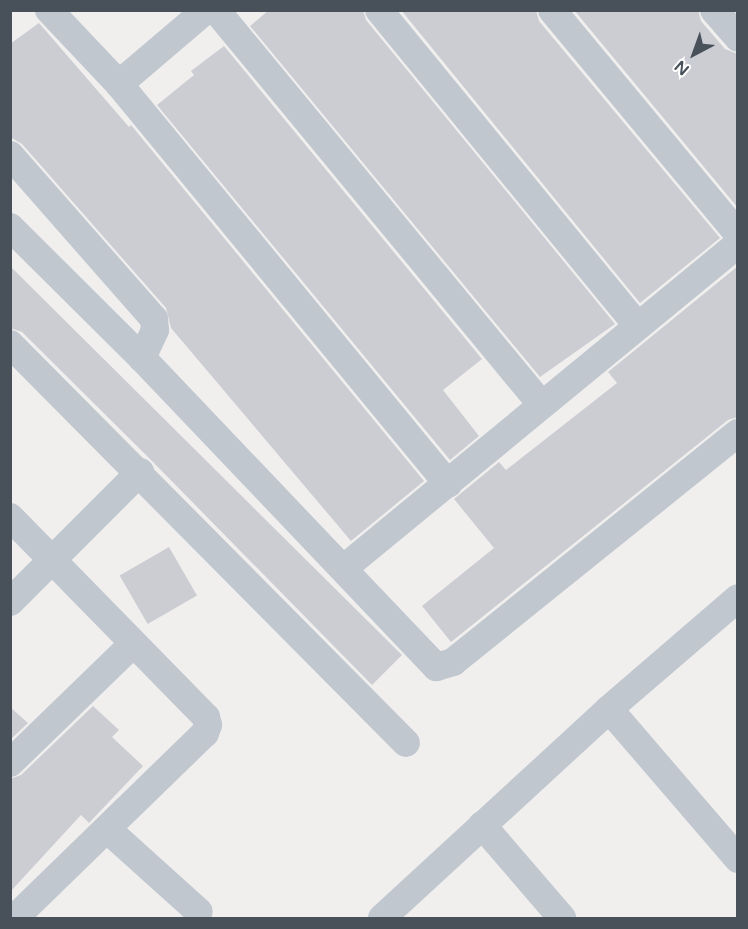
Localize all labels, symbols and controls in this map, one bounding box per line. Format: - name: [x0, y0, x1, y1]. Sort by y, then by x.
- north arrow: [664, 24, 724, 84]
- text: N: [671, 56, 694, 79]

